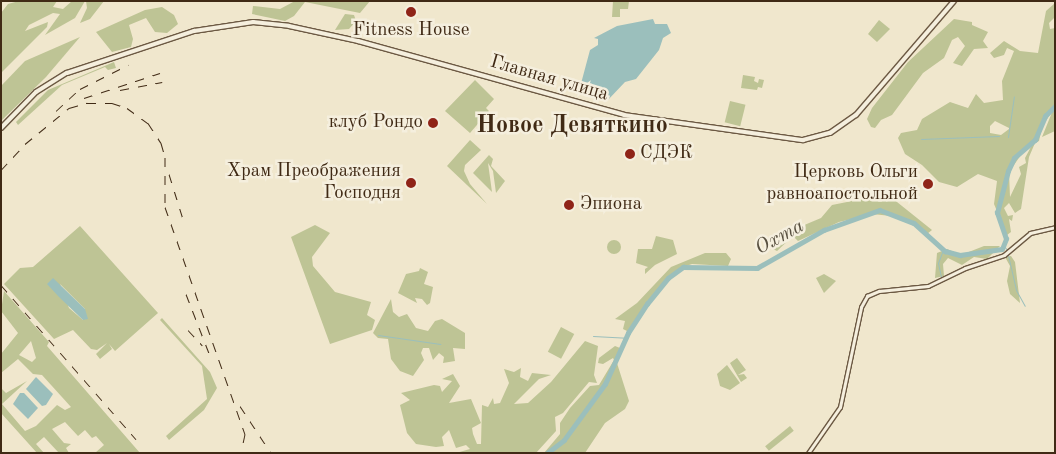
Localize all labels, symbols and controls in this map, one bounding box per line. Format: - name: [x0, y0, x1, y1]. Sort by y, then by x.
- marker: Fitness House: [405, 6, 417, 18]
- place label: Fitness House: [353, 20, 469, 42]
- street label: Главная улица: [487, 51, 611, 107]
- place label: клуб Рондо: [329, 112, 423, 134]
- district label: Новое Девяткино: [476, 113, 668, 141]
- marker: клуб Рондо: [427, 117, 439, 129]
- place label: СДЭК: [640, 143, 693, 165]
- marker: СДЭК: [624, 148, 636, 160]
- place label: Храм Преображения Господня: [227, 161, 401, 205]
- place label: Церковь Ольги равноапостольной: [766, 162, 918, 206]
- marker: Храм Преображения Господня: [405, 177, 417, 189]
- marker: Церковь Ольги равноапостольной: [922, 178, 934, 190]
- place label: Эпиона: [580, 194, 642, 216]
- marker: Эпиона: [562, 198, 576, 212]
- water label: Охта: [751, 215, 809, 261]

